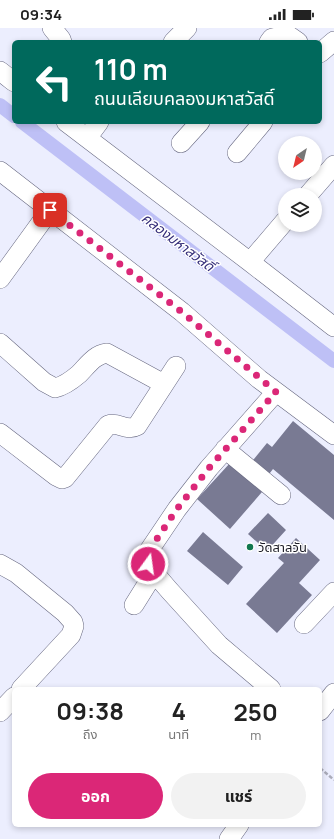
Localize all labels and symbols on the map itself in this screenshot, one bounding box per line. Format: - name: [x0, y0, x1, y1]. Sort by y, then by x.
- north arrow: [278, 136, 322, 180]
- pin: [33, 193, 67, 227]
- water label: คลองมหาสวัสดิ์: [138, 208, 222, 278]
- place label: วัดสาลวัน: [258, 538, 307, 556]
- marker: วัดสาลวัน: [245, 542, 255, 552]
- position arrow: [127, 543, 169, 585]

